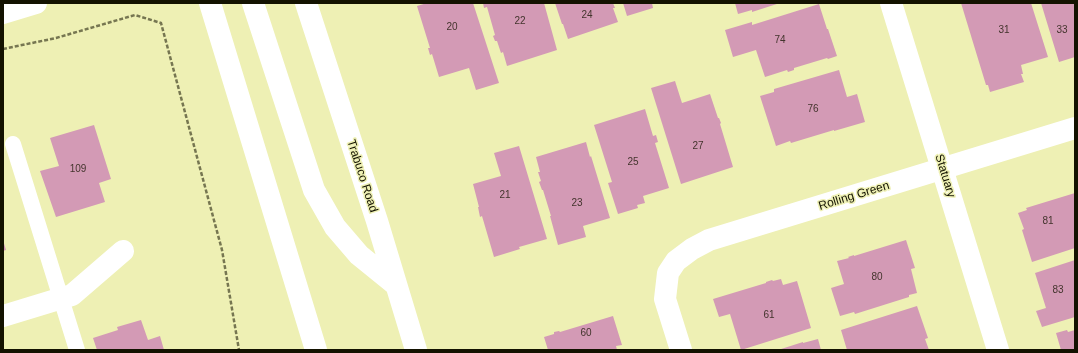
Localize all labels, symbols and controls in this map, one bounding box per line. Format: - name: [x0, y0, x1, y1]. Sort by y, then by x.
- house number: 24: [581, 9, 593, 21]
- house number: 22: [514, 15, 526, 27]
- house number: 20: [446, 21, 458, 33]
- house number: 31: [998, 24, 1010, 36]
- house number: 33: [1056, 24, 1068, 36]
- house number: 74: [774, 34, 786, 46]
- house number: 76: [807, 103, 819, 115]
- street label: Trabuco Road: [343, 138, 381, 214]
- house number: 27: [692, 140, 704, 152]
- street label: Statuary: [932, 153, 958, 199]
- house number: 25: [627, 156, 639, 168]
- house number: 109: [70, 163, 86, 175]
- street label: Rolling Green: [817, 178, 891, 214]
- house number: 21: [499, 189, 511, 201]
- house number: 23: [571, 197, 583, 209]
- house number: 81: [1042, 215, 1054, 227]
- house number: 80: [871, 271, 883, 283]
- house number: 83: [1052, 284, 1064, 296]
- house number: 61: [763, 309, 775, 321]
- house number: 60: [580, 327, 592, 339]

